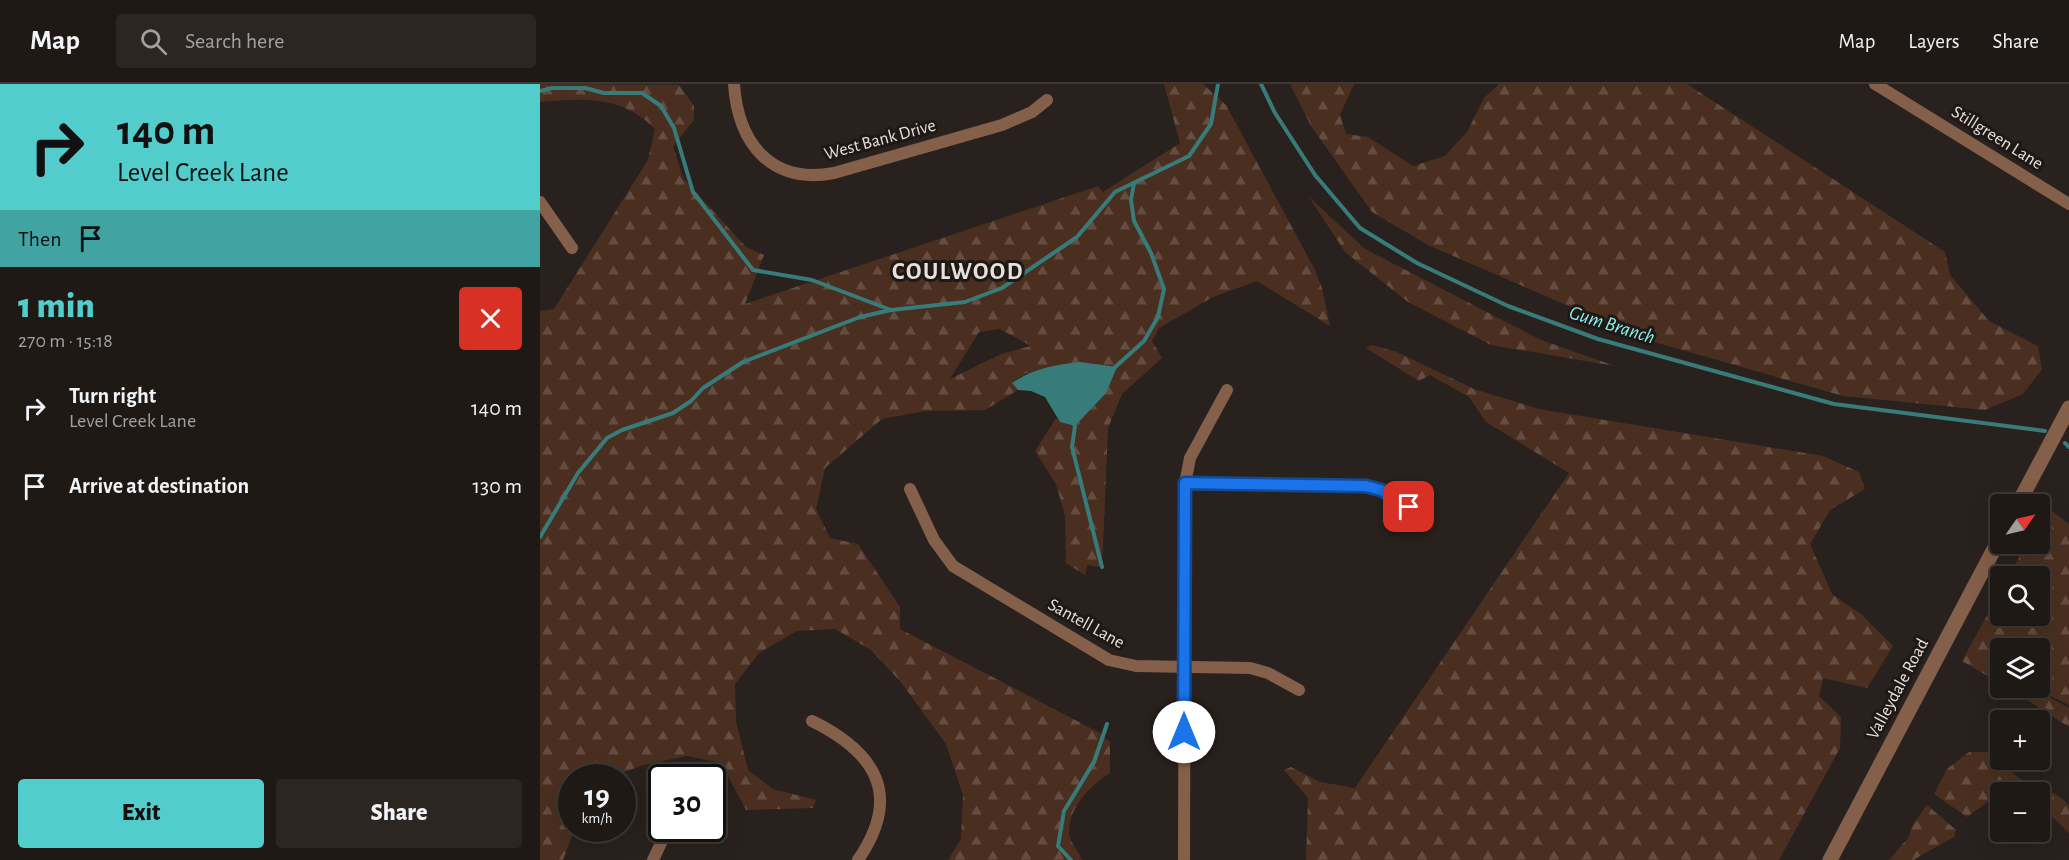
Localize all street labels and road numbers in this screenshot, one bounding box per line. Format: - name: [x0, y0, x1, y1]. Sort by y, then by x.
- street label: Stillgreen Lane: [1948, 103, 2046, 173]
- street label: West Bank Drive: [822, 116, 938, 164]
- street label: Santell Lane: [1045, 596, 1127, 652]
- street label: Valleydale Road: [1864, 636, 1932, 742]

